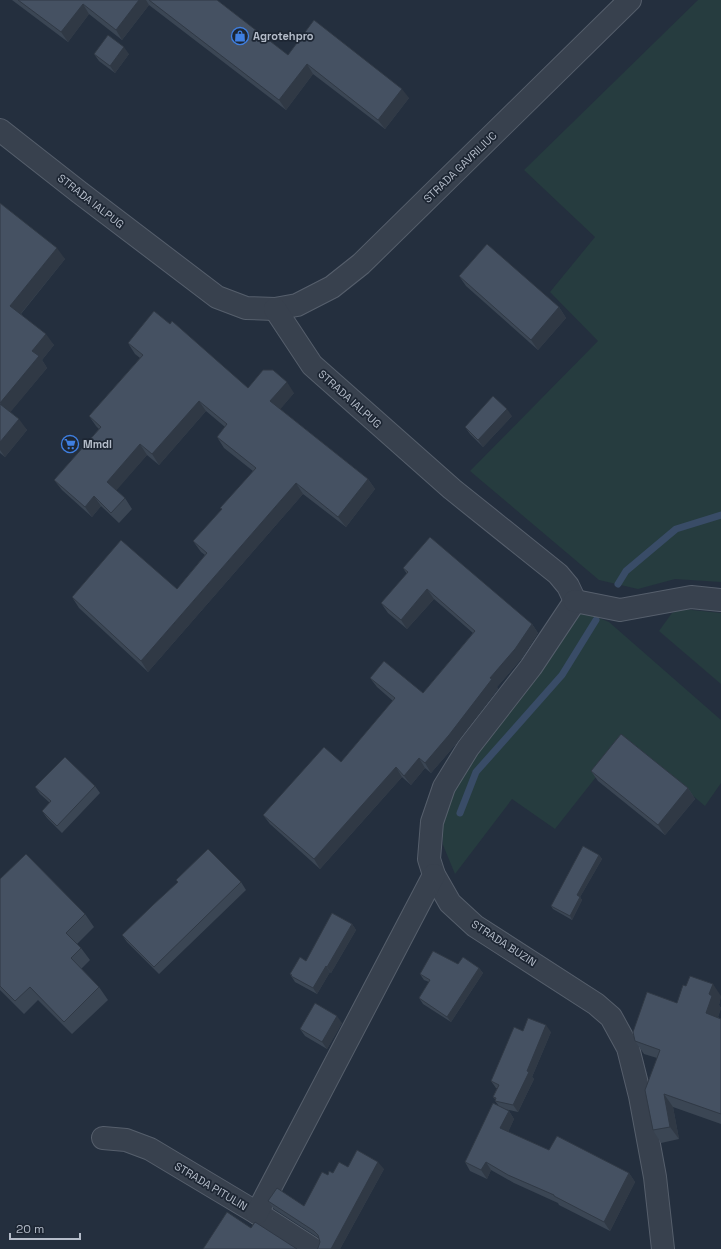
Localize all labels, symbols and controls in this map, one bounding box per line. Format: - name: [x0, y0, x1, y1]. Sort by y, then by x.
- shop icon: Agrotehpro: [230, 26, 250, 46]
- place label: Agrotehpro: [253, 29, 314, 43]
- street label: STRADA GAVRILIUC: [420, 128, 500, 206]
- street label: STRADA IALPUG: [55, 171, 127, 231]
- street label: STRADA IALPUG: [315, 367, 385, 431]
- supermarket icon: Mmdl: [60, 434, 80, 454]
- place label: Mmdl: [83, 437, 112, 451]
- street label: STRADA BUZIN: [469, 917, 539, 969]
- street label: STRADA PITULIN: [172, 1159, 250, 1213]
- scale bar: [10, 1215, 80, 1241]
- text: 20 m: [16, 1221, 44, 1237]

